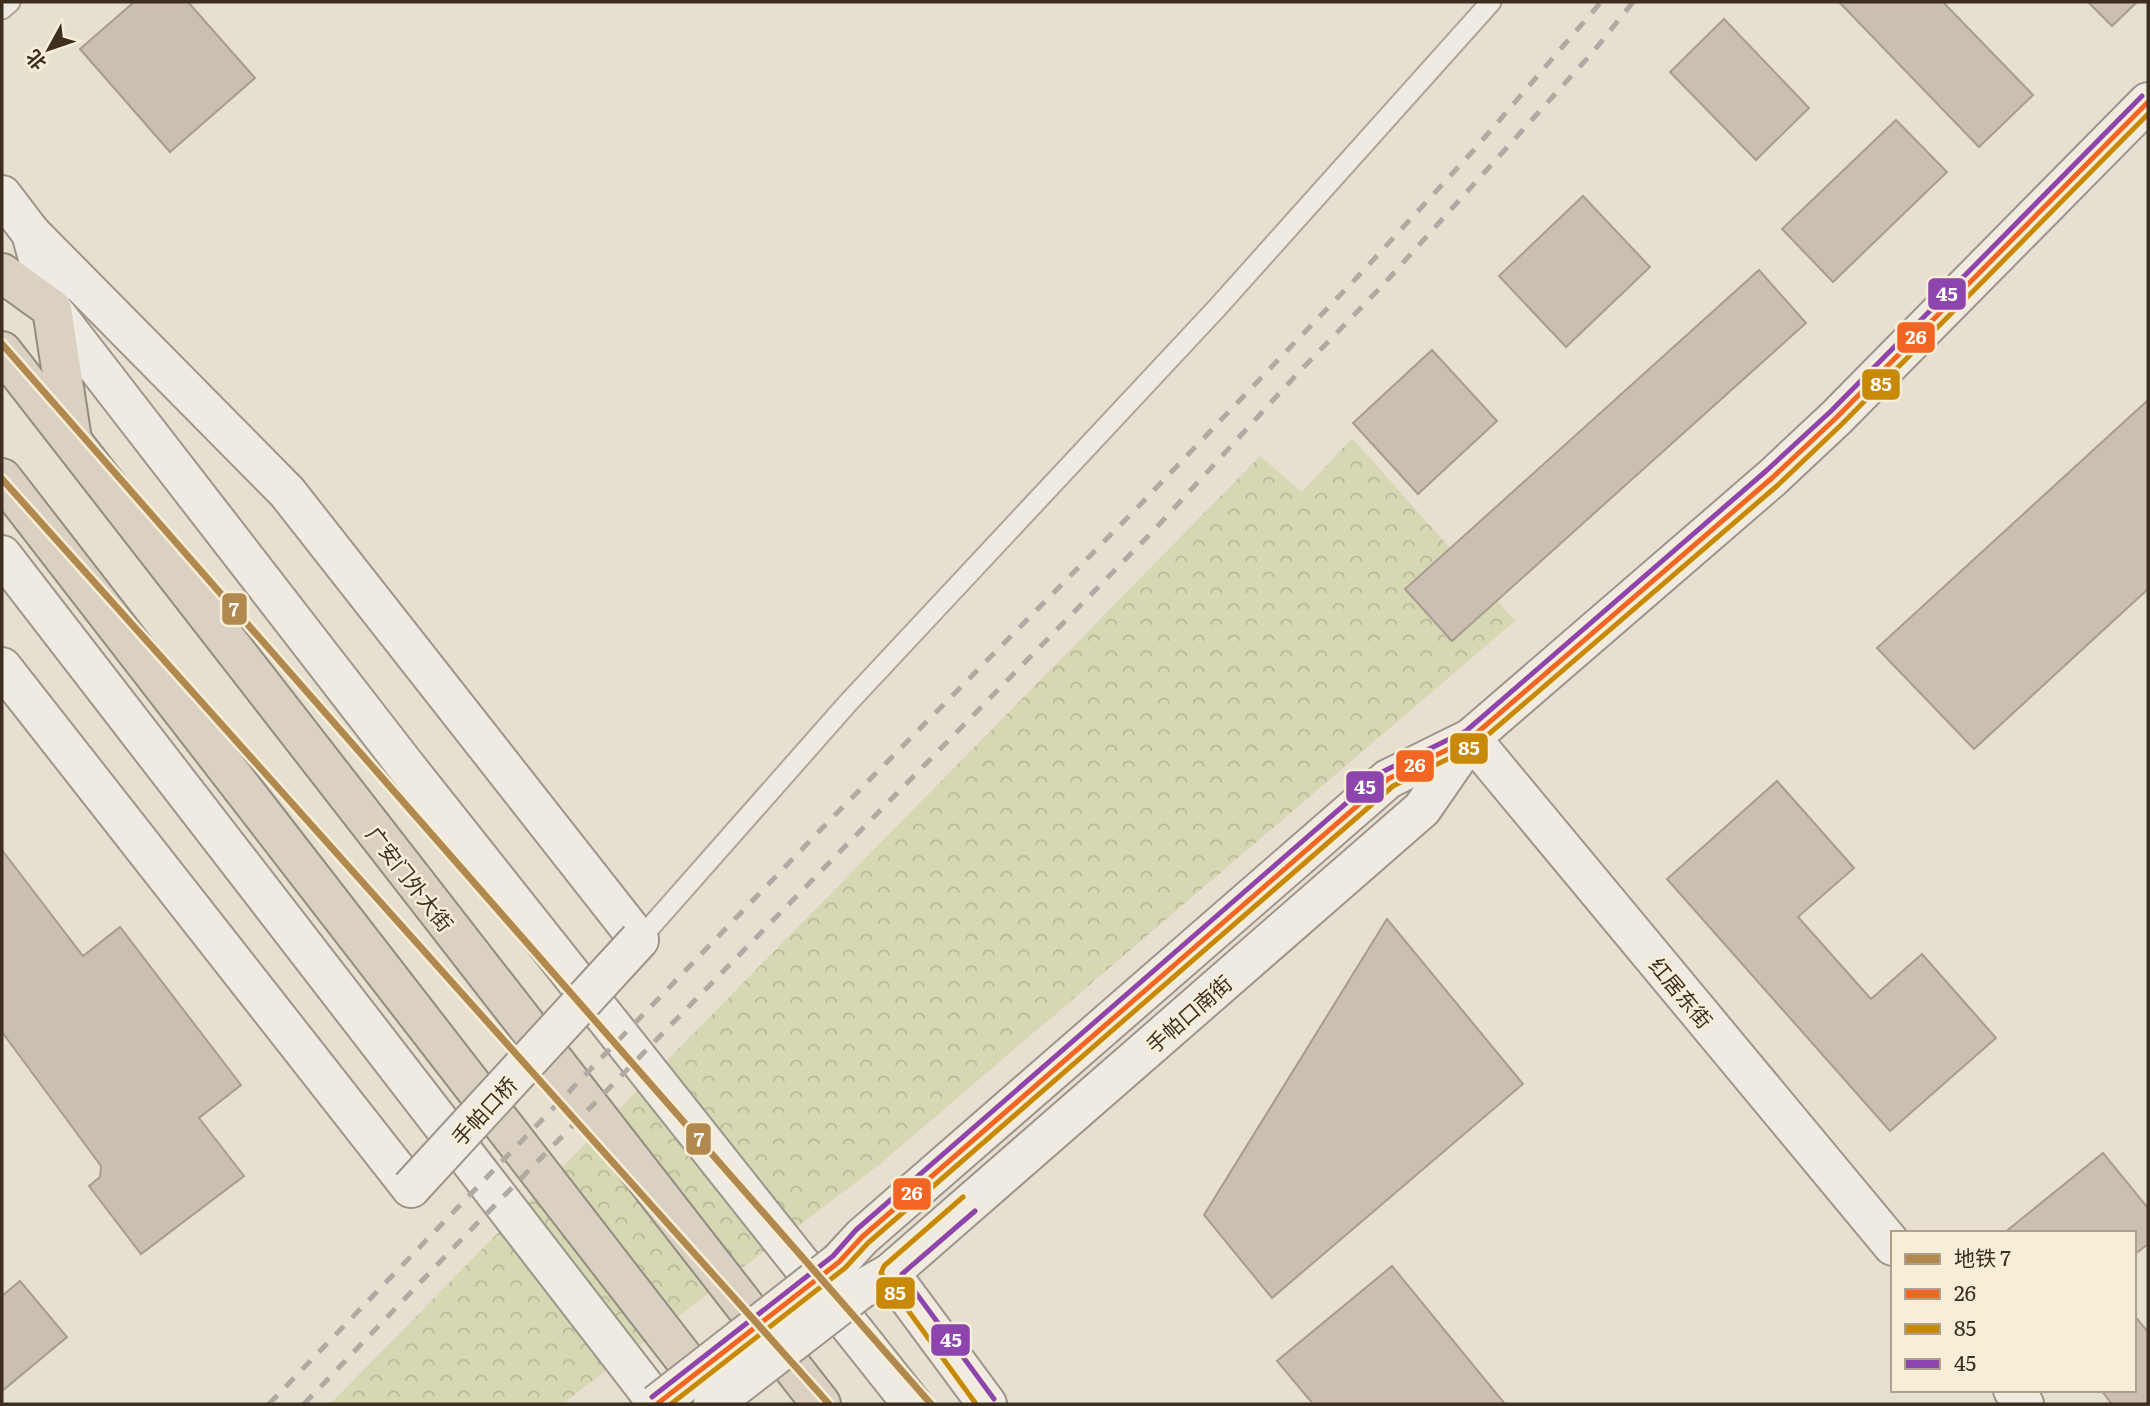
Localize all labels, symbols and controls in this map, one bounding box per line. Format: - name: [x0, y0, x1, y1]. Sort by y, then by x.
- north arrow: [14, 14, 84, 84]
- text: 北: [18, 44, 52, 77]
- line badge: 45: [1927, 277, 1967, 311]
- text: 45: [1936, 279, 1958, 307]
- line badge: 26: [1896, 321, 1936, 354]
- text: 26: [1905, 322, 1927, 350]
- line badge: 85: [1861, 368, 1901, 401]
- text: 85: [1870, 369, 1892, 397]
- line badge: 7: [221, 592, 248, 626]
- text: 7: [229, 594, 240, 622]
- line badge: 85: [1449, 732, 1489, 765]
- text: 85: [1458, 733, 1480, 761]
- line badge: 26: [1395, 749, 1435, 783]
- text: 26: [1404, 750, 1426, 778]
- line badge: 45: [1345, 770, 1385, 804]
- text: 45: [1354, 772, 1376, 800]
- street label: 广安门外大街: [360, 819, 462, 937]
- street label: 红居东街: [1643, 950, 1721, 1034]
- street label: 手帕口南街: [1138, 967, 1238, 1059]
- street label: 手帕口桥: [443, 1069, 523, 1151]
- line badge: 7: [685, 1122, 712, 1156]
- text: 7: [694, 1124, 705, 1152]
- line badge: 26: [892, 1177, 932, 1211]
- text: 26: [901, 1178, 923, 1206]
- legend: [1891, 1231, 2136, 1392]
- text: 地铁 7: [1954, 1241, 2011, 1272]
- line badge: 85: [875, 1276, 916, 1310]
- text: 26: [1954, 1276, 1976, 1307]
- text: 85: [884, 1278, 906, 1306]
- text: 85: [1954, 1311, 1976, 1342]
- line badge: 45: [930, 1323, 971, 1357]
- text: 45: [940, 1325, 962, 1353]
- text: 45: [1954, 1346, 1976, 1377]

